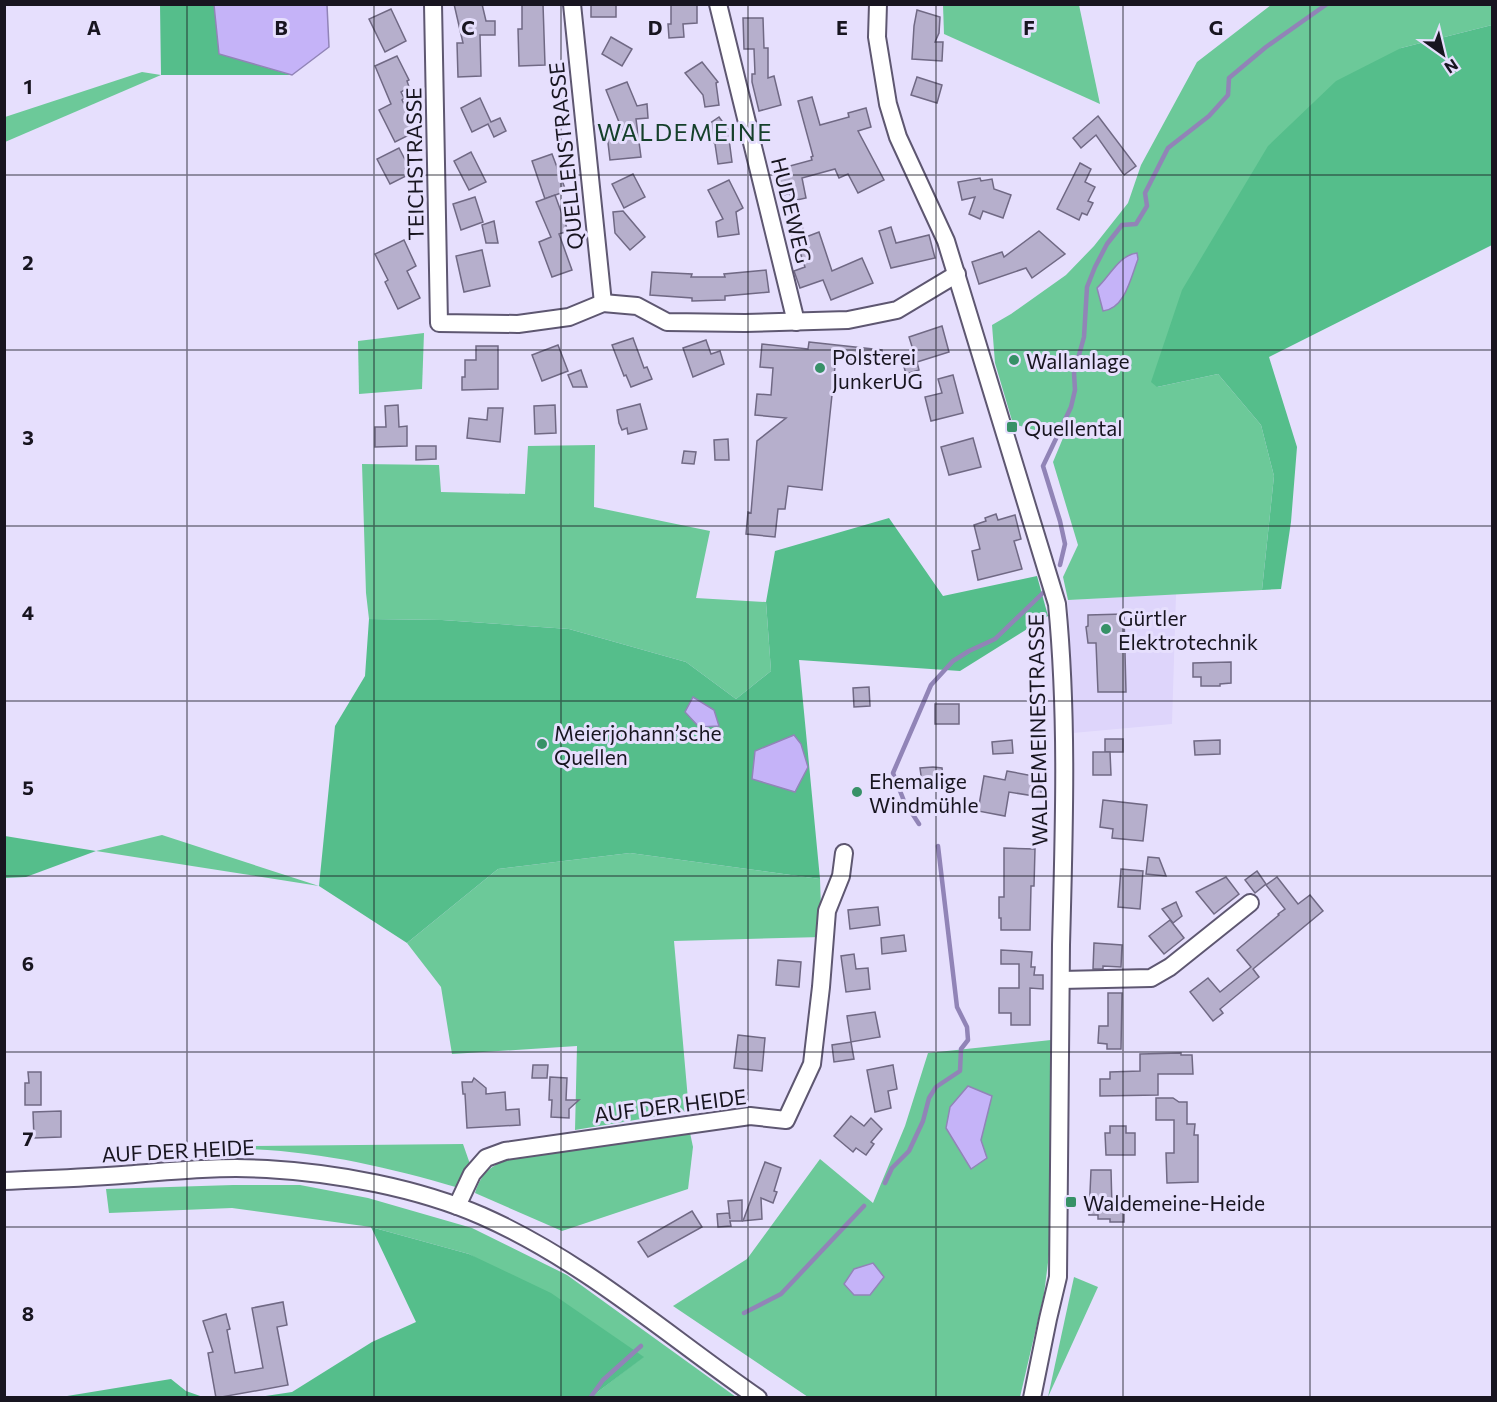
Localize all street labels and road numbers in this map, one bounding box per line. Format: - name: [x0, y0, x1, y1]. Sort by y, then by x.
- street label: QUELLENSTRASSE: [543, 61, 587, 251]
- street label: TEICHSTRASSE: [400, 87, 428, 241]
- street label: HUDEWEG: [767, 154, 817, 266]
- street label: WALDEMEINESTRASSE: [1022, 614, 1052, 846]
- street label: AUF DER HEIDE: [592, 1083, 748, 1127]
- street label: AUF DER HEIDE: [101, 1134, 255, 1166]

